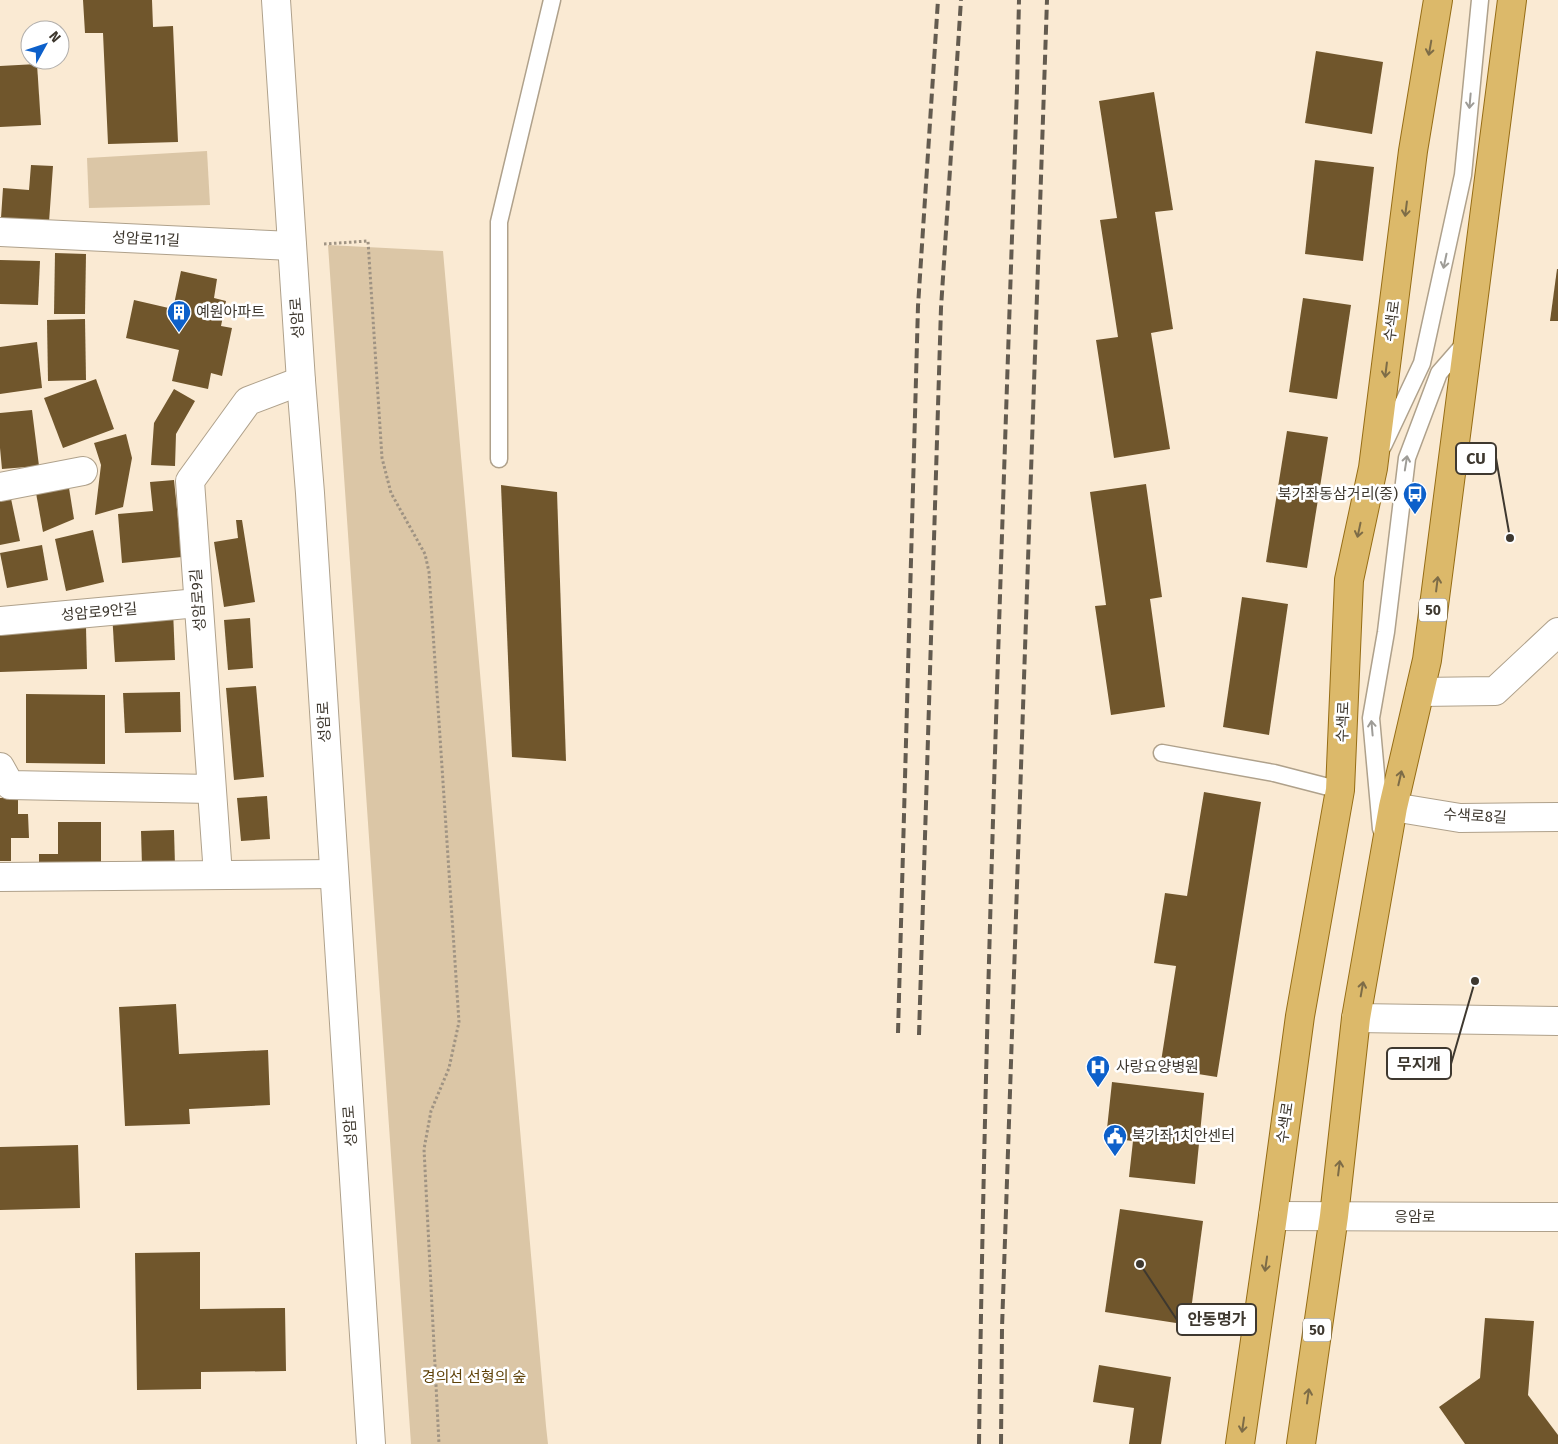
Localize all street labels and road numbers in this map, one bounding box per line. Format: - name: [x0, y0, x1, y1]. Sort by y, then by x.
- street label: 성암로11길: [112, 228, 180, 250]
- street label: 성암로: [287, 297, 307, 339]
- street label: 수색로: [1381, 299, 1403, 343]
- street label: 성암로9길: [187, 568, 209, 632]
- road number: 50: [1419, 598, 1447, 622]
- street label: 성암로9안길: [60, 600, 138, 624]
- street label: 성암로: [314, 701, 334, 743]
- street label: 수색로: [1333, 701, 1353, 743]
- street label: 수색로8길: [1443, 805, 1507, 827]
- street label: 수색로: [1273, 1101, 1297, 1145]
- street label: 성암로: [340, 1105, 360, 1147]
- street label: 응암로: [1394, 1208, 1436, 1226]
- road number: 50: [1303, 1318, 1331, 1342]

